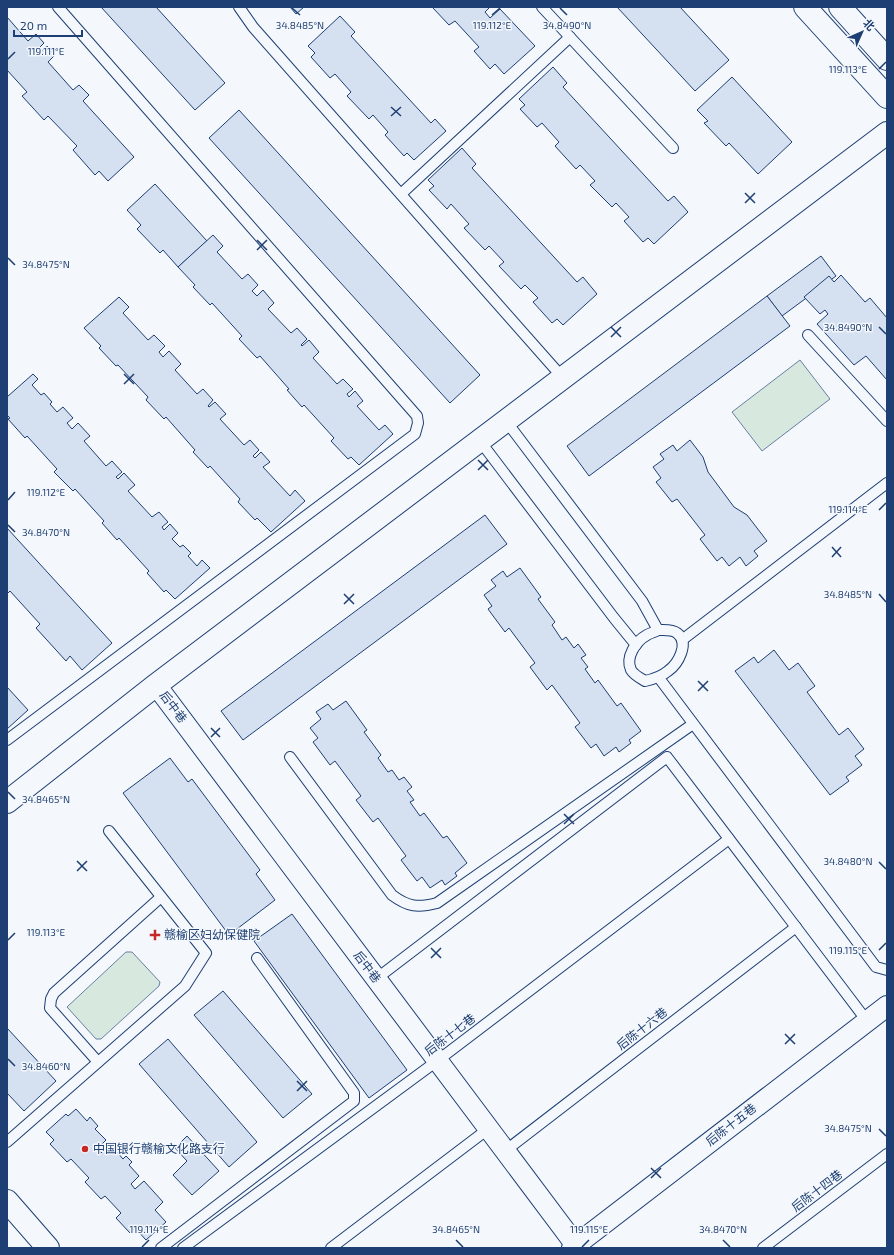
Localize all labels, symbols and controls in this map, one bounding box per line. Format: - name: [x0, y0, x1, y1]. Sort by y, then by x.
- scale bar: [14, 12, 82, 38]
- north arrow: [842, 12, 882, 52]
- text: 北: [861, 16, 878, 33]
- text: 20 m: [20, 18, 47, 32]
- text: 34.8485°N: [276, 19, 324, 31]
- text: 119.112°E: [473, 19, 512, 31]
- text: 34.8490°N: [543, 19, 591, 31]
- text: 119.111°E: [28, 45, 65, 57]
- text: 119.113°E: [829, 63, 868, 75]
- text: 34.8475°N: [22, 258, 70, 270]
- text: 34.8490°N: [824, 321, 872, 333]
- text: 119.112°E: [27, 486, 66, 498]
- text: 119.114°E: [829, 503, 868, 515]
- text: 34.8470°N: [22, 526, 70, 538]
- text: 34.8485°N: [824, 588, 872, 600]
- street label: 后中巷: [157, 688, 190, 725]
- text: 34.8465°N: [22, 793, 70, 805]
- text: 34.8480°N: [824, 855, 873, 867]
- text: 119.113°E: [27, 926, 66, 938]
- place label: 赣榆区妇幼保健院: [164, 927, 260, 941]
- marker: 赣榆区妇幼保健院: [149, 929, 161, 941]
- text: 119.115°E: [829, 944, 867, 956]
- street label: 后中巷: [351, 948, 384, 985]
- street label: 后陈十六巷: [613, 1004, 669, 1052]
- street label: 后陈十七巷: [421, 1011, 478, 1058]
- text: 34.8460°N: [22, 1060, 70, 1072]
- street label: 后陈十五巷: [702, 1100, 758, 1148]
- text: 34.8475°N: [824, 1122, 872, 1134]
- place label: 中国银行赣榆文化路支行: [93, 1141, 225, 1155]
- marker: 中国银行赣榆文化路支行: [80, 1144, 90, 1154]
- street label: 后陈十四巷: [788, 1167, 845, 1214]
- text: 119.114°E: [130, 1223, 169, 1235]
- text: 34.8465°N: [432, 1223, 480, 1235]
- text: 119.115°E: [570, 1223, 608, 1235]
- text: 34.8470°N: [699, 1223, 747, 1235]

